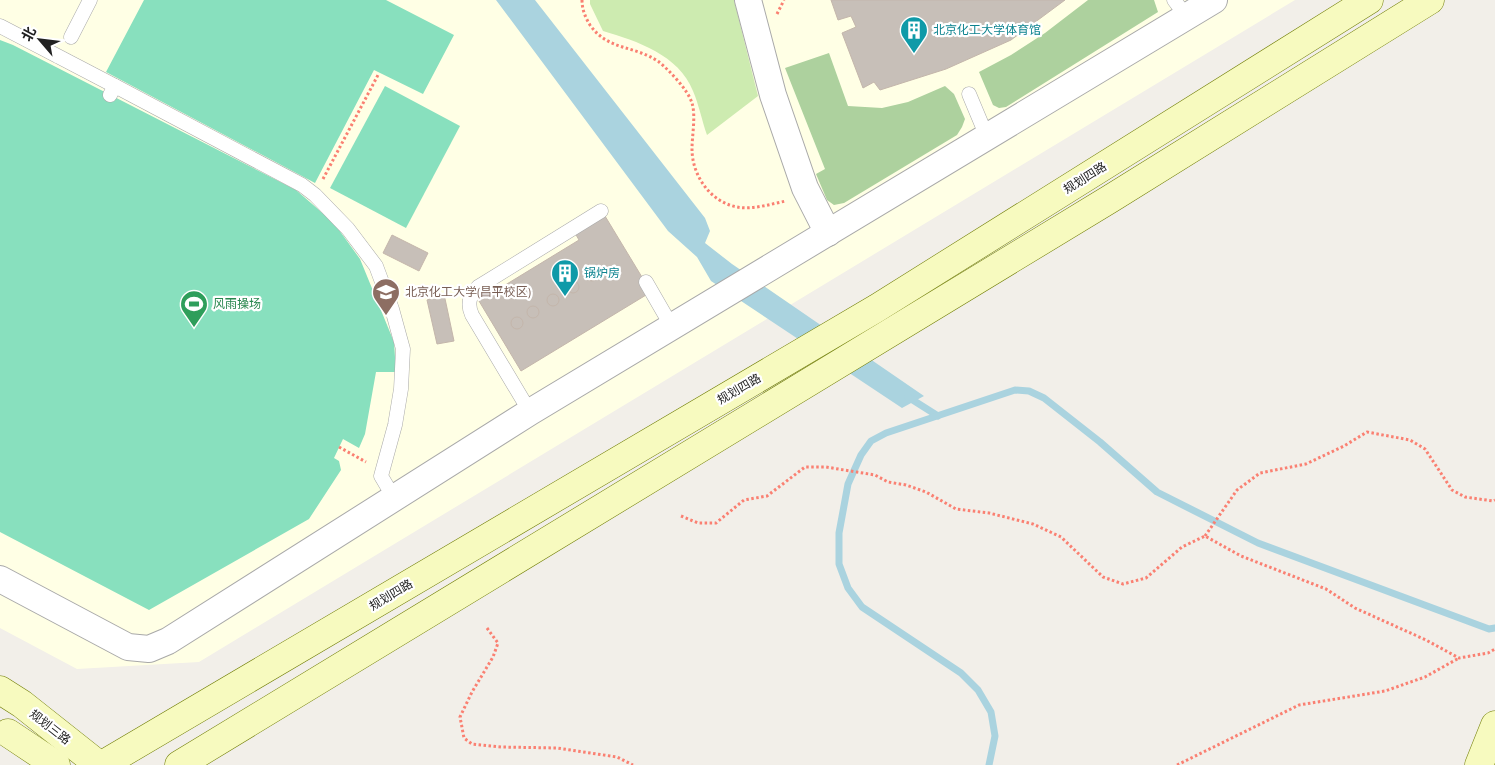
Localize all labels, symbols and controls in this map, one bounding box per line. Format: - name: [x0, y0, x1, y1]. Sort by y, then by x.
- north arrow: [15, 15, 65, 65]
- building icon: 北京化工大学体育馆: [899, 15, 929, 54]
- place label: 北京化工大学体育馆: [933, 22, 1041, 37]
- text: 北: [17, 23, 40, 44]
- street label: 规划四路: [1060, 158, 1109, 197]
- building icon: 锅炉房: [550, 258, 580, 297]
- place label: 锅炉房: [584, 265, 620, 280]
- school or university icon: 北京化工大学(昌平校区): [371, 277, 401, 316]
- place label: 北京化工大学(昌平校区): [405, 284, 531, 299]
- sports icon: 风雨操场: [179, 289, 209, 328]
- place label: 风雨操场: [213, 296, 261, 311]
- street label: 规划四路: [714, 370, 763, 407]
- street label: 规划四路: [366, 576, 415, 613]
- street label: 规划三路: [27, 706, 74, 747]

